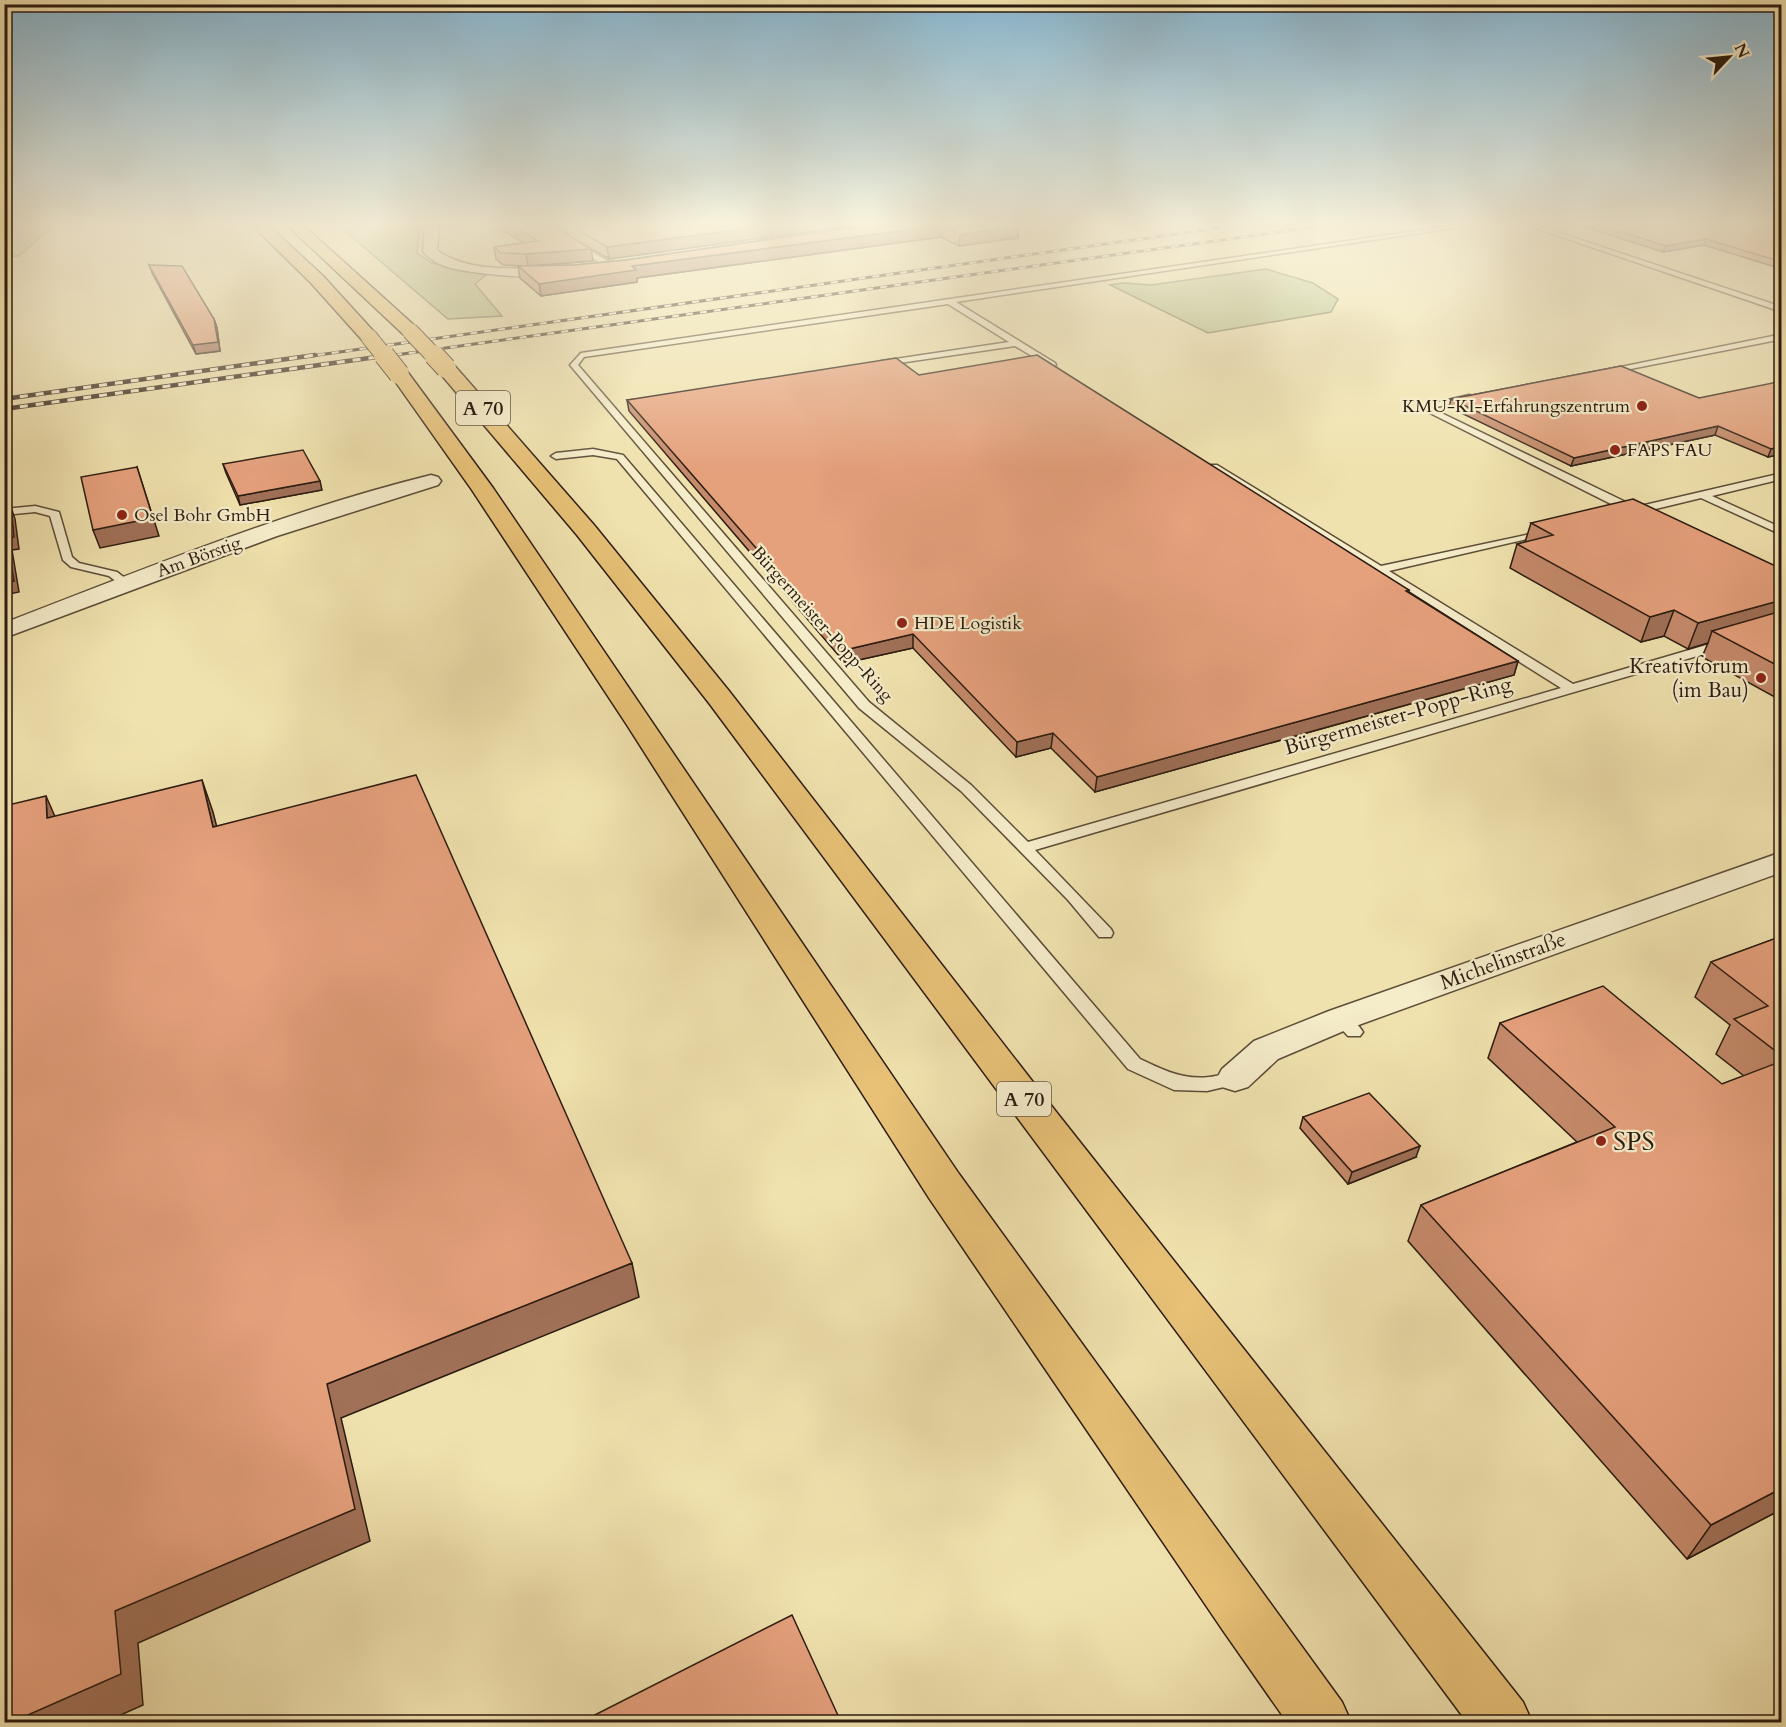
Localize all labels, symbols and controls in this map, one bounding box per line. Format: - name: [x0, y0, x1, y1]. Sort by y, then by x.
- north arrow: [1699, 27, 1759, 87]
- text: N: [1729, 40, 1755, 62]
- road number: A 70: [456, 391, 510, 425]
- place label: KMU-KI-Erfahrungszentrum: [1402, 394, 1631, 419]
- marker: KMU-KI-Erfahrungszentrum: [1635, 399, 1649, 413]
- place label: FAPS FAU: [1627, 438, 1713, 463]
- marker: FAPS FAU: [1608, 443, 1622, 457]
- place label: Osel Bohr GmbH: [134, 503, 271, 528]
- marker: Osel Bohr GmbH: [115, 508, 129, 522]
- street label: Am Börstig: [153, 530, 246, 584]
- street label: Bürgermeister-Popp-Ring: [745, 541, 899, 708]
- place label: HDE Logistik: [914, 611, 1022, 636]
- marker: HDE Logistik: [895, 616, 909, 630]
- place label: Kreativforum (im Bau): [1629, 652, 1749, 705]
- street label: Bürgermeister-Popp-Ring: [1281, 670, 1515, 762]
- marker: Kreativforum (im Bau): [1754, 671, 1768, 685]
- street label: Michelinstraße: [1436, 925, 1570, 997]
- road number: A 70: [997, 1082, 1051, 1116]
- place label: SPS: [1613, 1124, 1654, 1159]
- marker: SPS: [1594, 1134, 1608, 1148]

